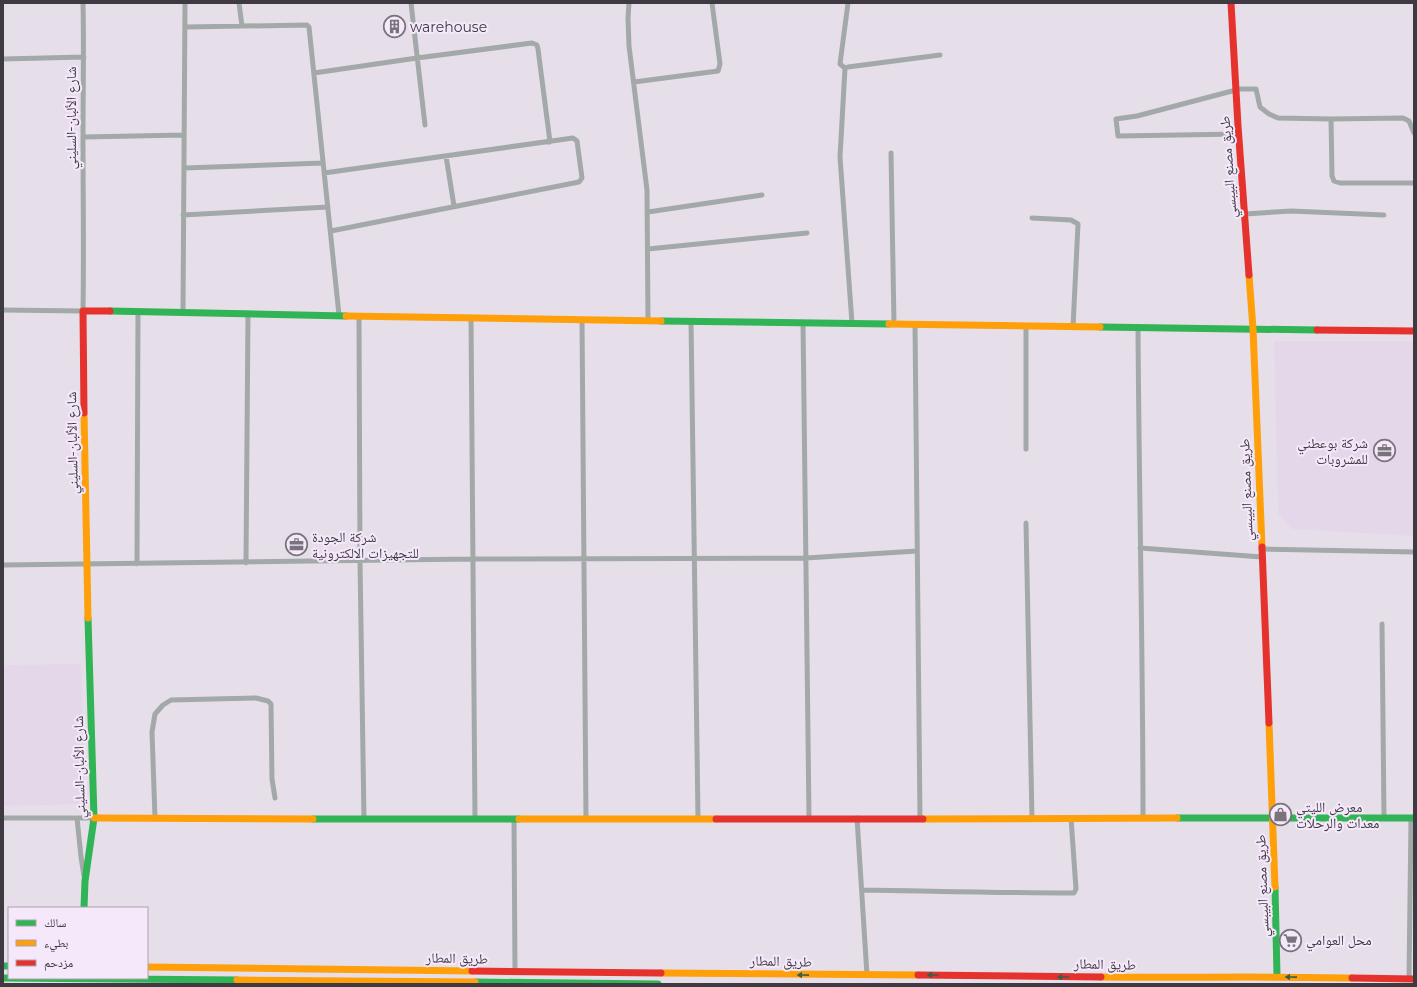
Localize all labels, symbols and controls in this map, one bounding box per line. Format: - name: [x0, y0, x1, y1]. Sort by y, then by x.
- building icon: warehouse: [381, 14, 407, 40]
- place label: warehouse: [410, 18, 487, 36]
- street label: شارع الألبان-السليني: [62, 67, 83, 169]
- street label: طريق مصنع البيبسي: [1215, 115, 1243, 219]
- street label: شارع الألبان-السليني: [62, 391, 84, 495]
- place label: شركة بوعطني للمشروبات: [1297, 434, 1368, 468]
- street label: طريق مصنع البيبسي: [1235, 438, 1259, 542]
- office icon: شركة بوعطني للمشروبات: [1371, 438, 1397, 464]
- place label: شركة الجودة للتجهيزات الالكترونية: [312, 528, 419, 562]
- office icon: شركة الجودة للتجهيزات الالكترونية: [283, 532, 309, 558]
- street label: شارع الألبان-السليني: [69, 715, 91, 819]
- place label: معرض الليتي معدات والرحلات: [1296, 798, 1379, 832]
- shop icon: معرض الليتي معدات والرحلات: [1267, 802, 1293, 828]
- street label: طريق مصنع البيبسي: [1251, 834, 1275, 938]
- legend: [8, 907, 148, 979]
- text: سالك: [44, 915, 66, 930]
- supermarket icon: محل العوامي: [1278, 927, 1304, 953]
- place label: محل العوامي: [1306, 931, 1372, 952]
- text: بطيء: [44, 935, 68, 953]
- street label: طريق المطار: [425, 948, 488, 969]
- street label: طريق المطار: [749, 951, 812, 972]
- street label: طريق المطار: [1073, 954, 1136, 975]
- text: مزدحم: [44, 955, 73, 971]
- one-way arrow: [796, 972, 809, 978]
- one-way arrow: [926, 972, 939, 978]
- one-way arrow: [1057, 973, 1069, 980]
- one-way arrow: [1285, 973, 1297, 980]

